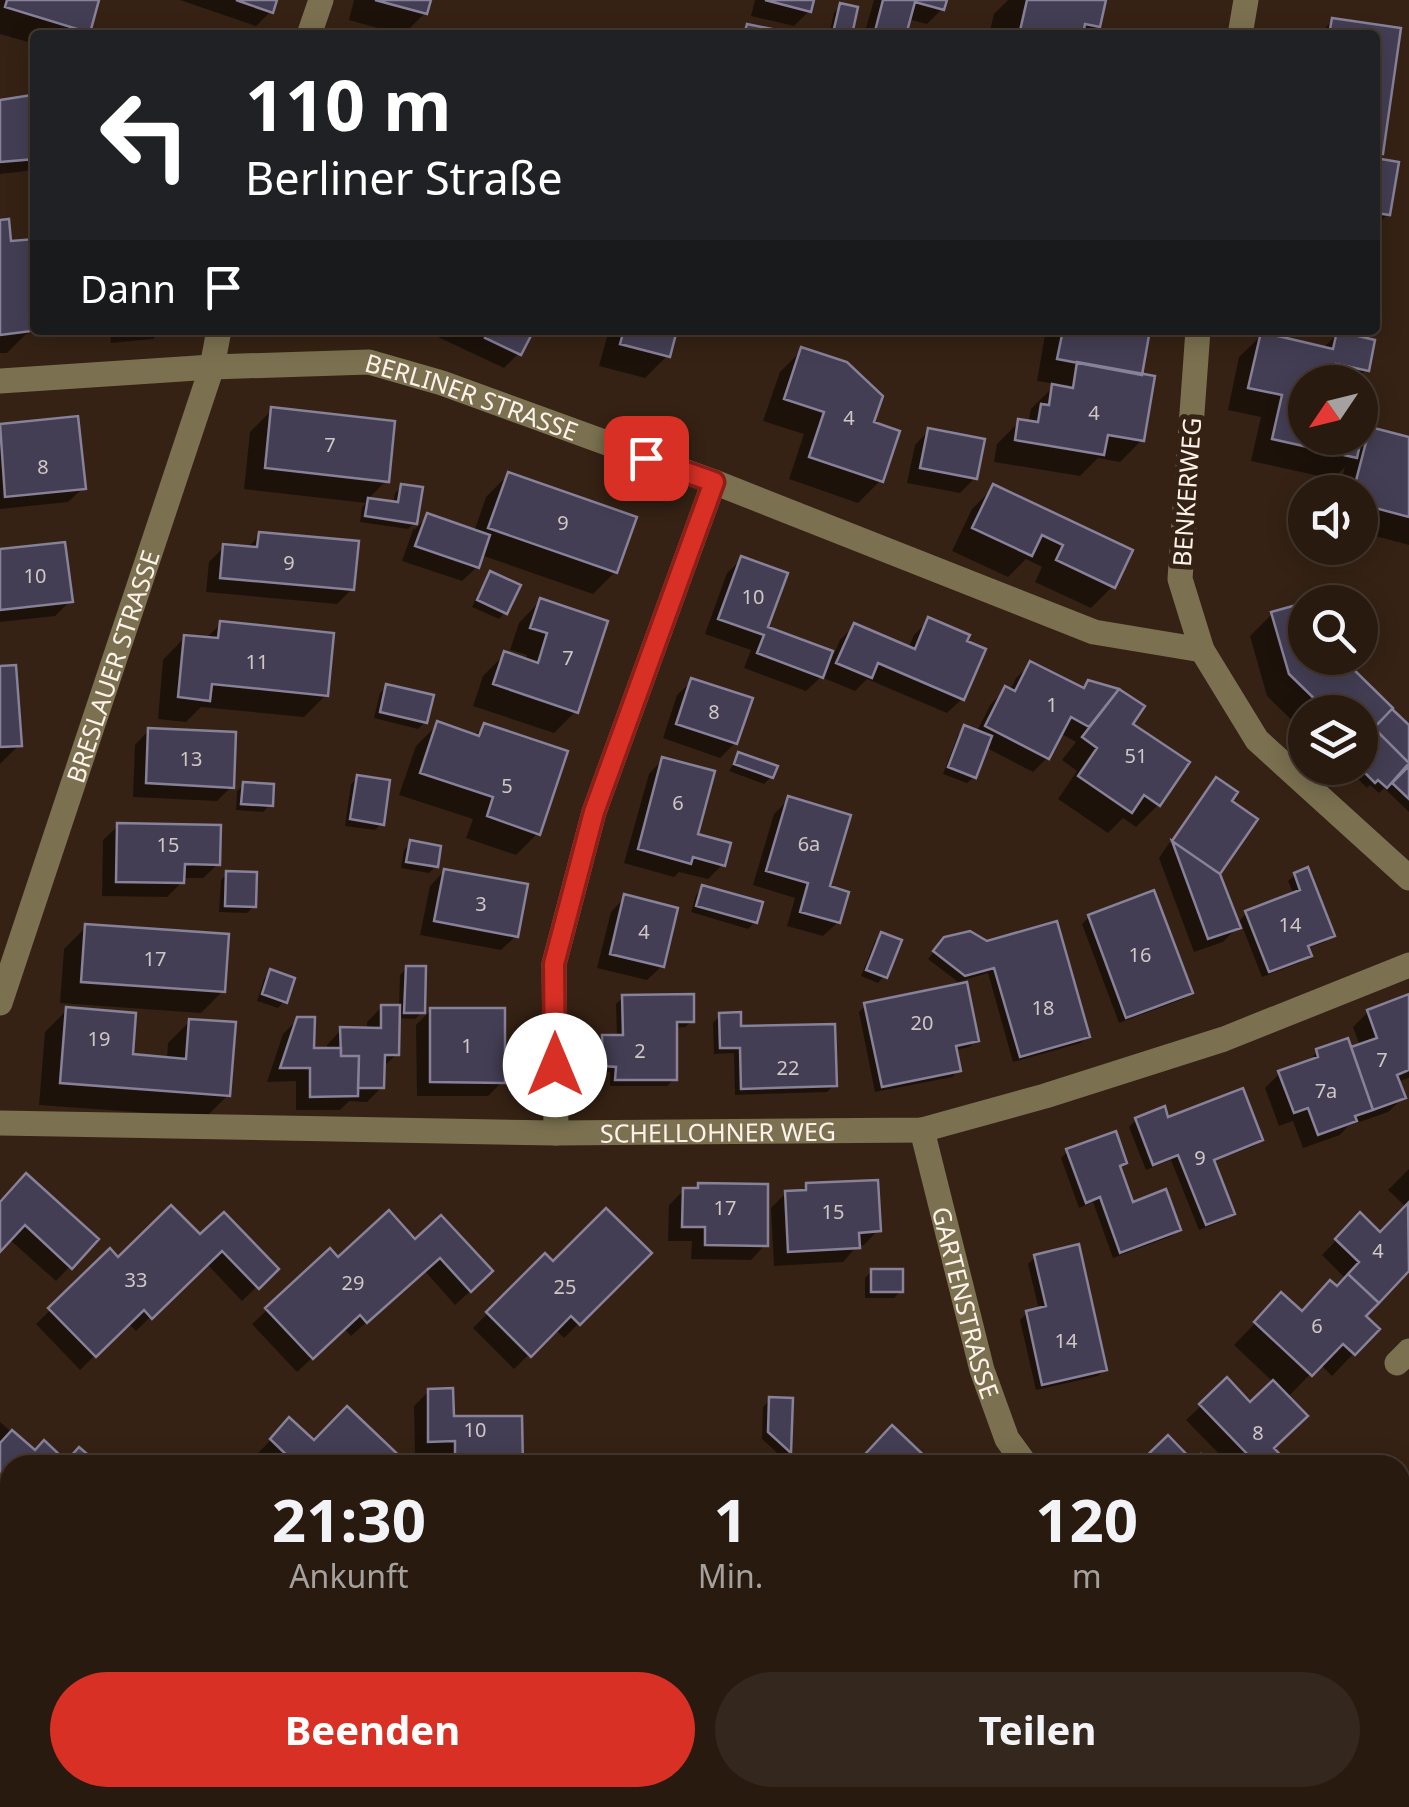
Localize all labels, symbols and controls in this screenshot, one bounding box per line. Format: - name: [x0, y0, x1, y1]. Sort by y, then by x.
- text: 110 m: [245, 56, 452, 152]
- icon: left: [80, 70, 210, 200]
- text: Berliner Straße: [245, 147, 563, 208]
- icon: arrive: [196, 260, 251, 315]
- text: Dann: [80, 262, 176, 314]
- street label: BERLINER STRASSE: [361, 345, 583, 448]
- north arrow: [1288, 365, 1378, 455]
- map controls: [1288, 365, 1378, 785]
- house number: 4: [1088, 399, 1100, 426]
- house number: 4: [843, 404, 855, 431]
- pin: [604, 416, 689, 501]
- street label: BENKERWEG: [1164, 416, 1208, 568]
- house number: 7: [324, 431, 336, 458]
- icon: arrive: [619, 431, 674, 486]
- house number: 8: [37, 453, 49, 480]
- button: sound: [1288, 475, 1378, 565]
- house number: 9: [557, 509, 569, 536]
- street label: BRESLAUER STRASSE: [58, 545, 167, 787]
- house number: 9: [283, 549, 295, 576]
- house number: 10: [24, 562, 46, 589]
- house number: 10: [742, 583, 764, 610]
- button: search: [1288, 585, 1378, 675]
- house number: 7: [562, 644, 574, 671]
- house number: 11: [246, 648, 268, 675]
- house number: 1: [1046, 691, 1058, 718]
- button: layers: [1288, 695, 1378, 785]
- house number: 8: [708, 698, 720, 725]
- house number: 51: [1125, 742, 1147, 769]
- house number: 13: [180, 745, 202, 772]
- house number: 5: [501, 772, 513, 799]
- house number: 6: [672, 789, 684, 816]
- house number: 6a: [798, 830, 820, 857]
- house number: 15: [157, 831, 179, 858]
- house number: 3: [475, 890, 487, 917]
- house number: 14: [1279, 911, 1302, 938]
- house number: 4: [638, 918, 650, 945]
- house number: 16: [1129, 941, 1151, 968]
- house number: 17: [144, 945, 166, 972]
- house number: 18: [1032, 994, 1054, 1021]
- house number: 20: [911, 1009, 933, 1036]
- position arrow: [503, 1013, 607, 1117]
- house number: 19: [88, 1025, 110, 1052]
- house number: 1: [461, 1032, 473, 1059]
- house number: 2: [634, 1037, 646, 1064]
- house number: 7: [1376, 1046, 1388, 1073]
- house number: 22: [777, 1054, 799, 1081]
- house number: 7a: [1315, 1077, 1337, 1104]
- street label: SCHELLOHNER WEG: [600, 1114, 836, 1150]
- house number: 9: [1194, 1144, 1206, 1171]
- house number: 17: [714, 1194, 736, 1221]
- house number: 15: [822, 1198, 844, 1225]
- street label: GARTENSTRASSE: [925, 1203, 1008, 1403]
- house number: 4: [1372, 1237, 1384, 1264]
- house number: 33: [125, 1266, 147, 1293]
- house number: 29: [342, 1269, 364, 1296]
- house number: 25: [554, 1273, 576, 1300]
- house number: 6: [1311, 1312, 1323, 1339]
- house number: 14: [1055, 1327, 1078, 1354]
- house number: 10: [464, 1416, 486, 1443]
- house number: 8: [1252, 1419, 1264, 1446]
- text: 21:30: [272, 1478, 426, 1560]
- text: 1: [713, 1478, 748, 1560]
- text: 120: [1035, 1478, 1138, 1560]
- text: Ankunft: [289, 1554, 409, 1597]
- text: Min.: [698, 1554, 763, 1597]
- text: m: [1072, 1554, 1102, 1597]
- button: Beenden: [50, 1672, 695, 1787]
- button: Teilen: [715, 1672, 1360, 1787]

